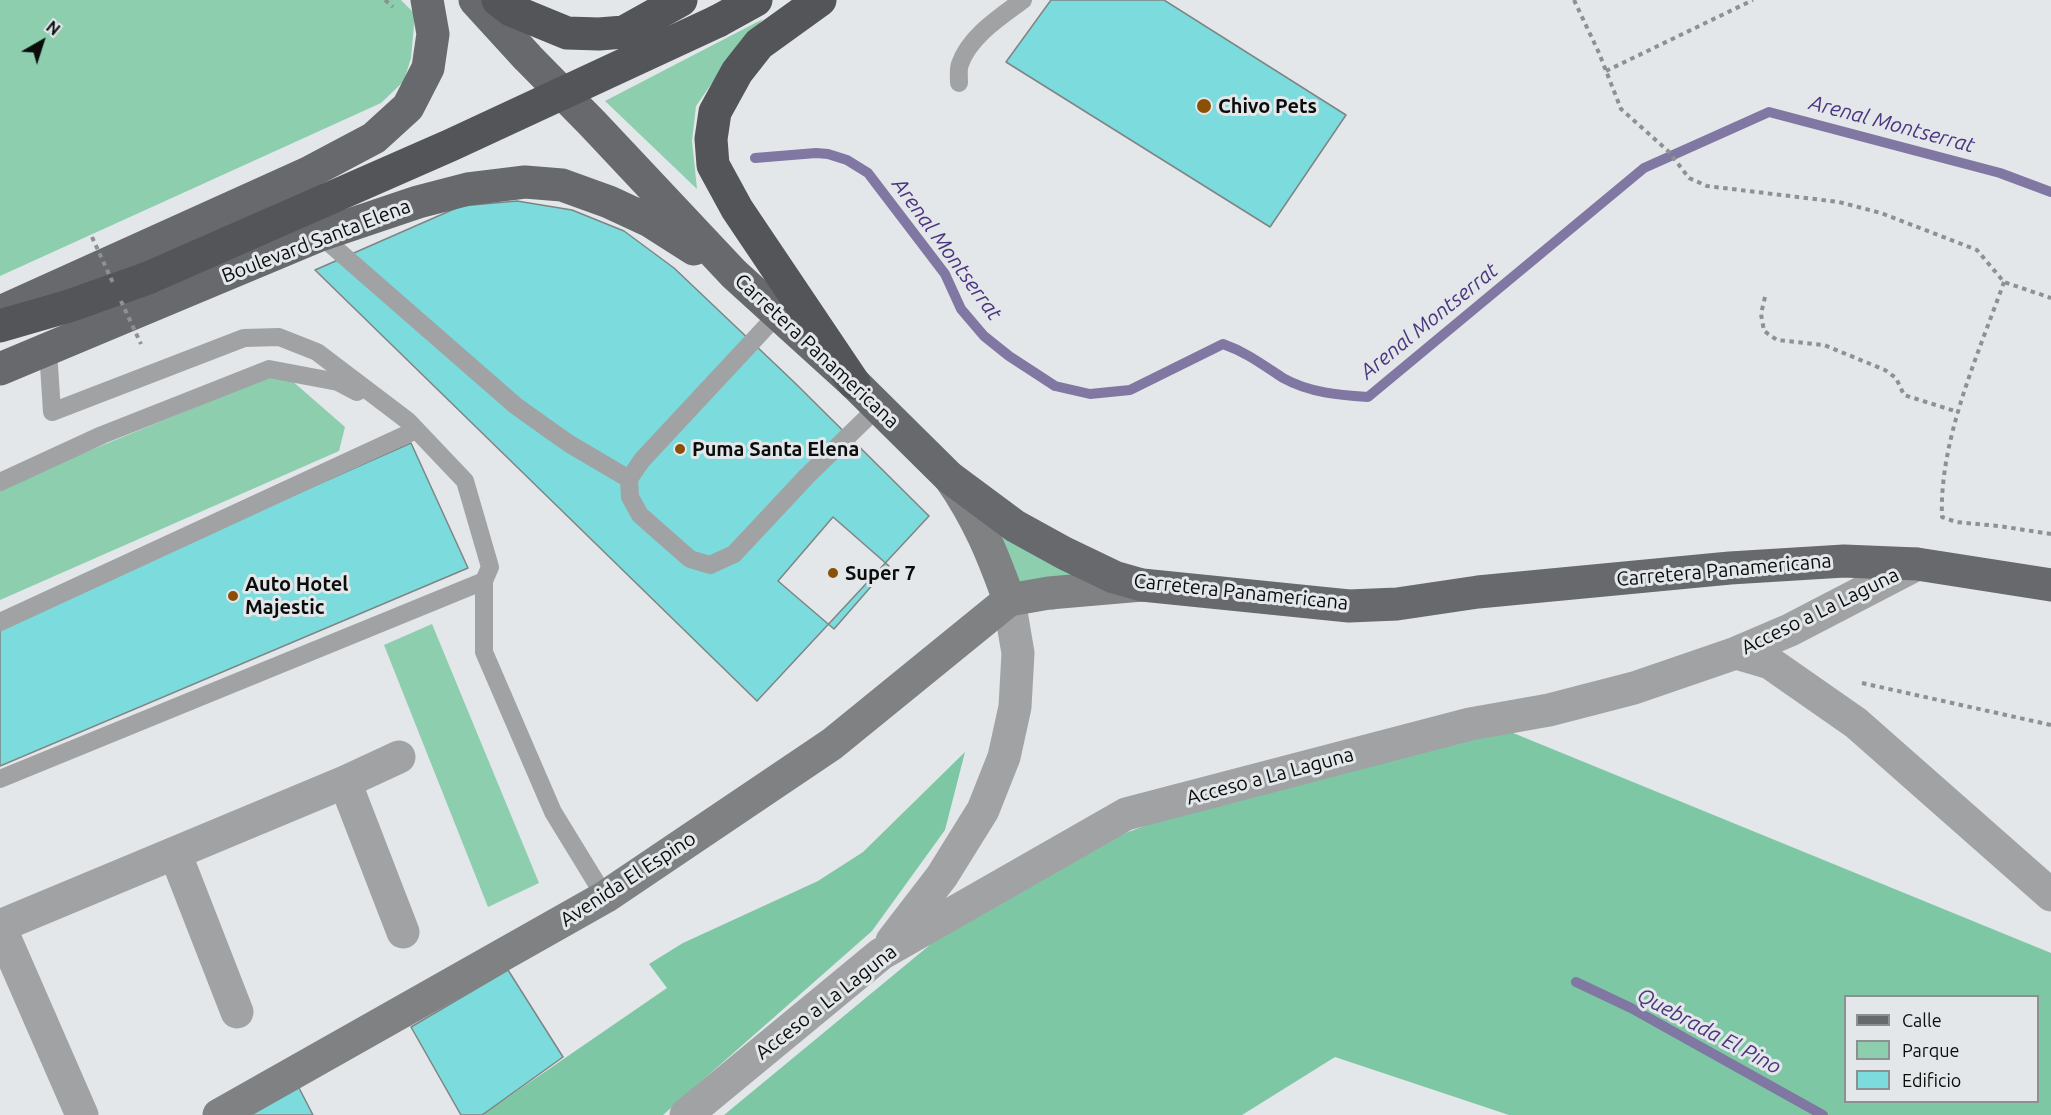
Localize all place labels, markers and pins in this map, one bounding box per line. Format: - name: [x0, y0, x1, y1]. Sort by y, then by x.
- place label: Chivo Pets: [1218, 94, 1317, 118]
- marker: Chivo Pets: [1195, 97, 1213, 115]
- place label: Puma Santa Elena: [692, 437, 859, 461]
- marker: Puma Santa Elena: [673, 442, 687, 456]
- place label: Super 7: [845, 561, 916, 585]
- marker: Super 7: [826, 566, 840, 580]
- place label: Auto Hotel Majestic: [245, 572, 348, 619]
- marker: Auto Hotel Majestic: [226, 589, 240, 603]

